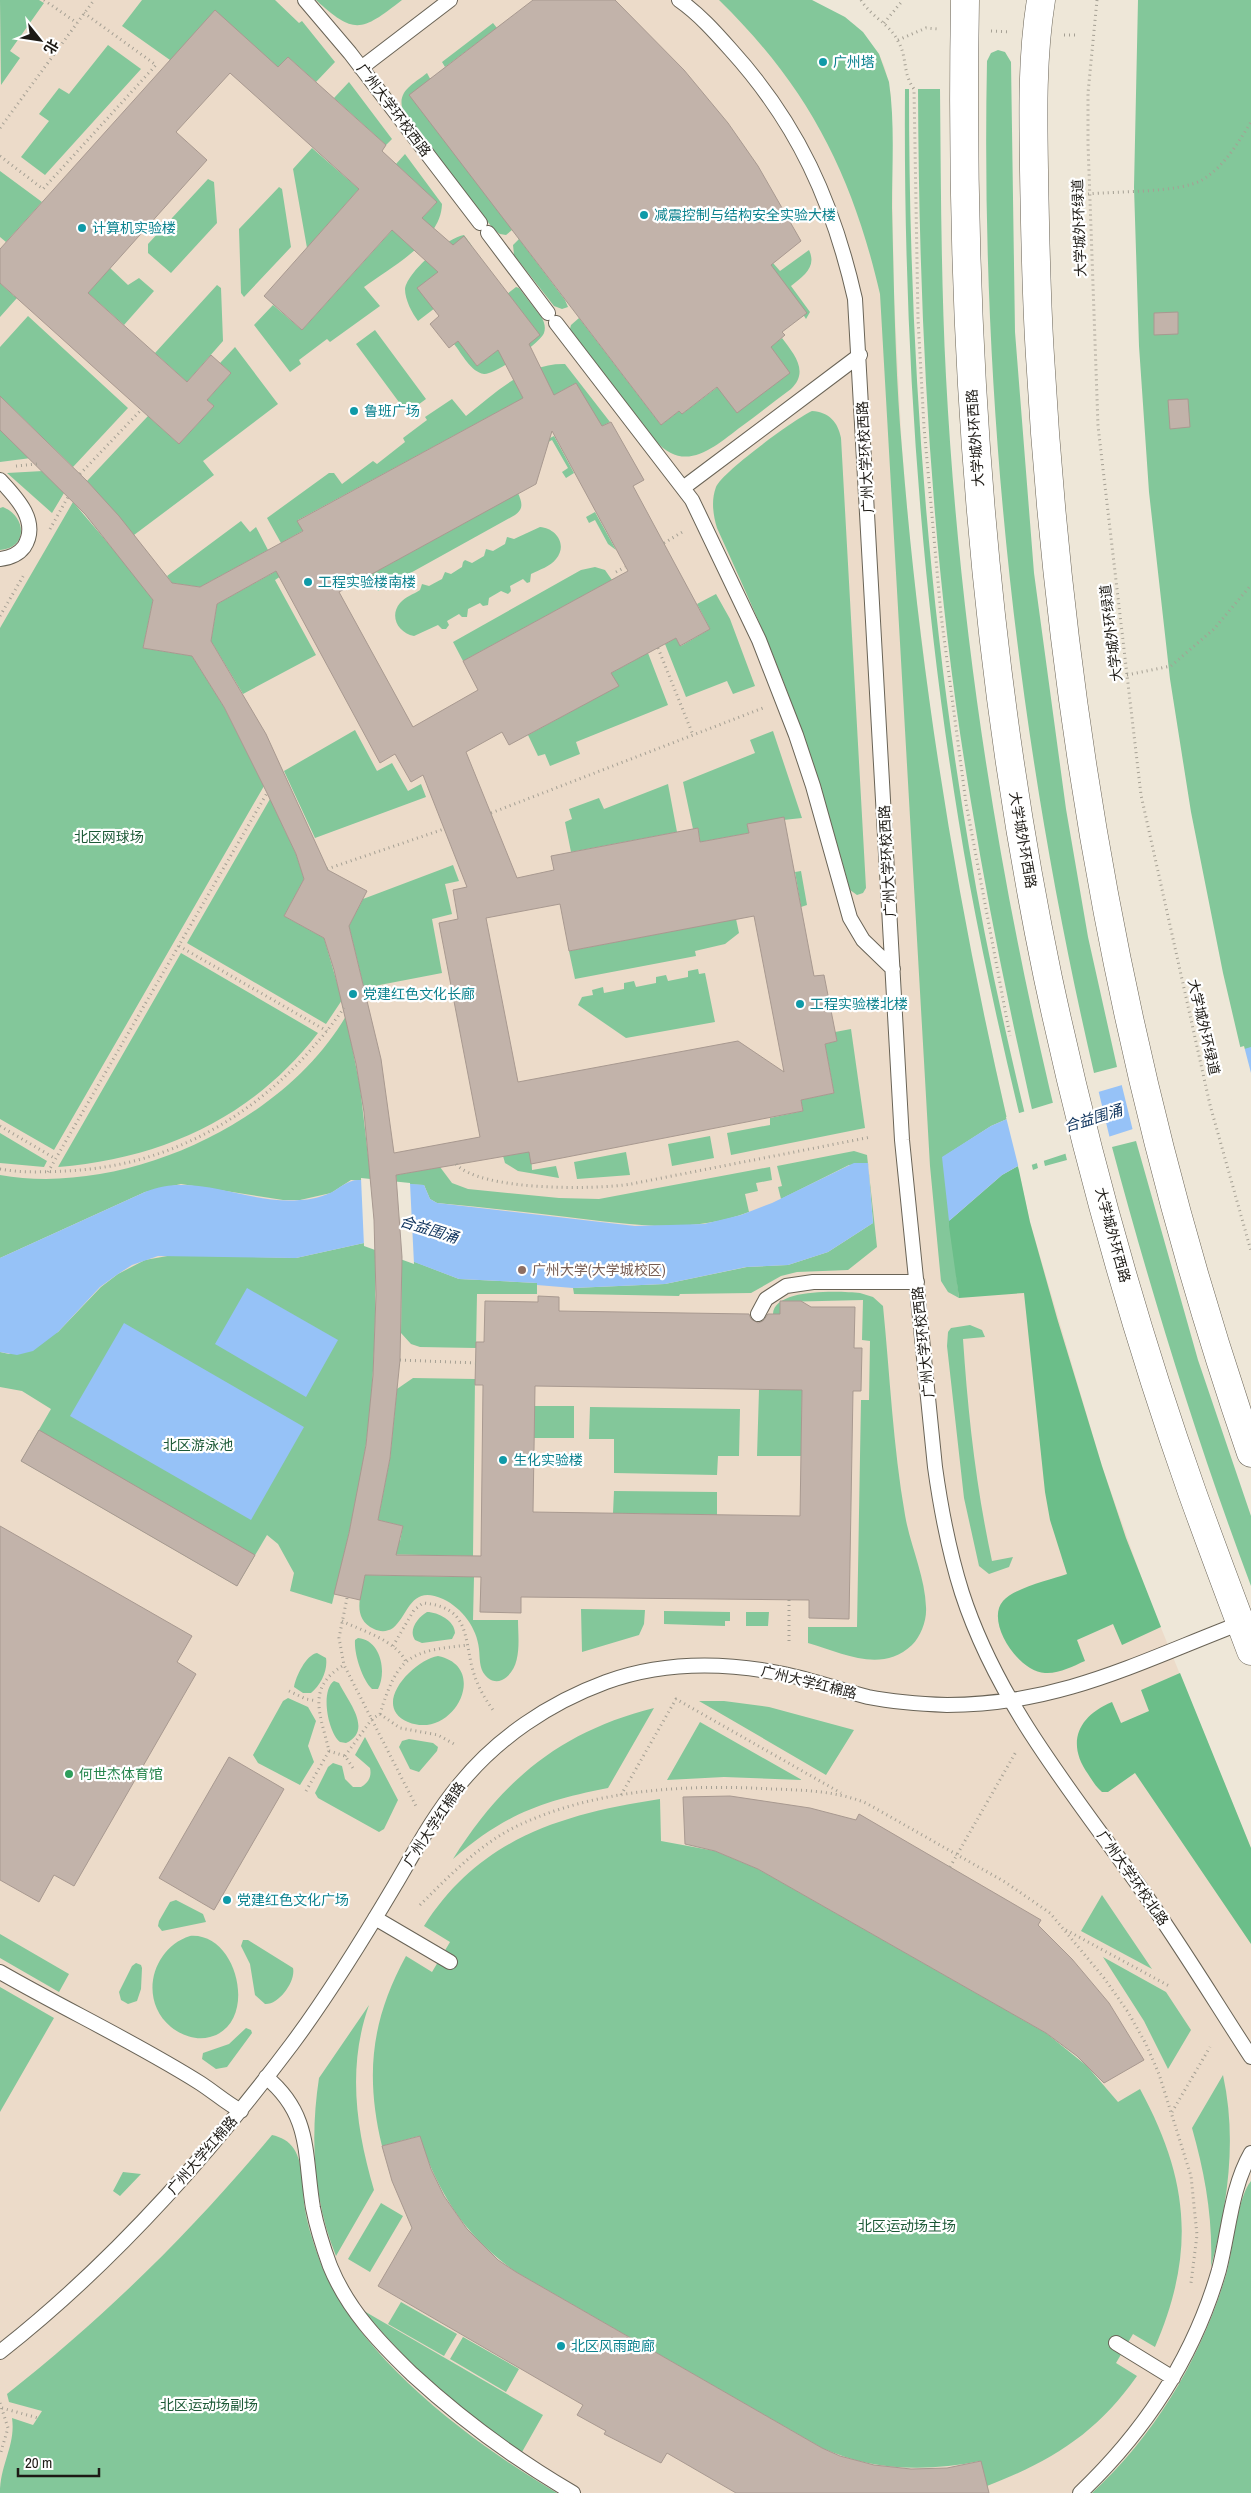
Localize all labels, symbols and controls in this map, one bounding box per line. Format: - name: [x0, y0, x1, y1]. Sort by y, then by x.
- north arrow: [15, 15, 65, 65]
- text: 北: [40, 36, 63, 57]
- place label: 广州塔: [833, 53, 875, 71]
- marker: 广州塔: [817, 56, 829, 68]
- street label: 广州大学环校西路: [353, 60, 435, 160]
- street label: 大学城外环绿道: [1068, 179, 1090, 277]
- place label: 减震控制与结构安全实验大楼: [654, 206, 836, 224]
- marker: 减震控制与结构安全实验大楼: [638, 209, 650, 221]
- place label: 计算机实验楼: [92, 219, 176, 237]
- marker: 计算机实验楼: [76, 222, 88, 234]
- street label: 大学城外环西路: [963, 388, 987, 488]
- street label: 广州大学环校西路: [853, 401, 877, 513]
- place label: 鲁班广场: [364, 402, 420, 420]
- marker: 鲁班广场: [348, 405, 360, 417]
- place label: 工程实验楼南楼: [318, 573, 416, 591]
- marker: 工程实验楼南楼: [302, 576, 314, 588]
- street label: 大学城外环绿道: [1096, 583, 1126, 683]
- street label: 大学城外环西路: [1006, 790, 1040, 890]
- street label: 广州大学环校西路: [875, 805, 899, 917]
- park label: 北区网球场: [74, 828, 144, 846]
- street label: 大学城外环绿道: [1184, 977, 1224, 1077]
- place label: 党建红色文化长廊: [363, 985, 475, 1003]
- marker: 党建红色文化长廊: [347, 988, 359, 1000]
- place label: 工程实验楼北楼: [810, 995, 908, 1013]
- marker: 工程实验楼北楼: [794, 998, 806, 1010]
- water label: 合益围涌: [1061, 1099, 1127, 1137]
- street label: 大学城外环西路: [1092, 1185, 1134, 1285]
- water label: 合益围涌: [397, 1210, 463, 1248]
- place label: 广州大学(大学城校区): [532, 1261, 666, 1279]
- marker: 广州大学(大学城校区): [516, 1264, 528, 1276]
- street label: 广州大学环校西路: [908, 1285, 938, 1399]
- park label: 北区游泳池: [163, 1436, 233, 1454]
- place label: 生化实验楼: [513, 1451, 583, 1469]
- marker: 生化实验楼: [497, 1454, 509, 1466]
- street label: 广州大学红棉路: [759, 1661, 859, 1703]
- place label: 何世杰体育馆: [79, 1765, 163, 1783]
- marker: 何世杰体育馆: [63, 1768, 75, 1780]
- street label: 广州大学红棉路: [399, 1778, 469, 1870]
- street label: 广州大学环校北路: [1094, 1827, 1172, 1929]
- place label: 党建红色文化广场: [237, 1891, 349, 1909]
- marker: 党建红色文化广场: [221, 1894, 233, 1906]
- street label: 广州大学红棉路: [163, 2112, 241, 2198]
- park label: 北区运动场主场: [858, 2217, 956, 2235]
- place label: 北区风雨跑廊: [571, 2337, 655, 2355]
- marker: 北区风雨跑廊: [555, 2340, 567, 2352]
- park label: 北区运动场副场: [160, 2396, 258, 2414]
- scale bar: [18, 2446, 99, 2478]
- text: 20 m: [25, 2452, 52, 2473]

